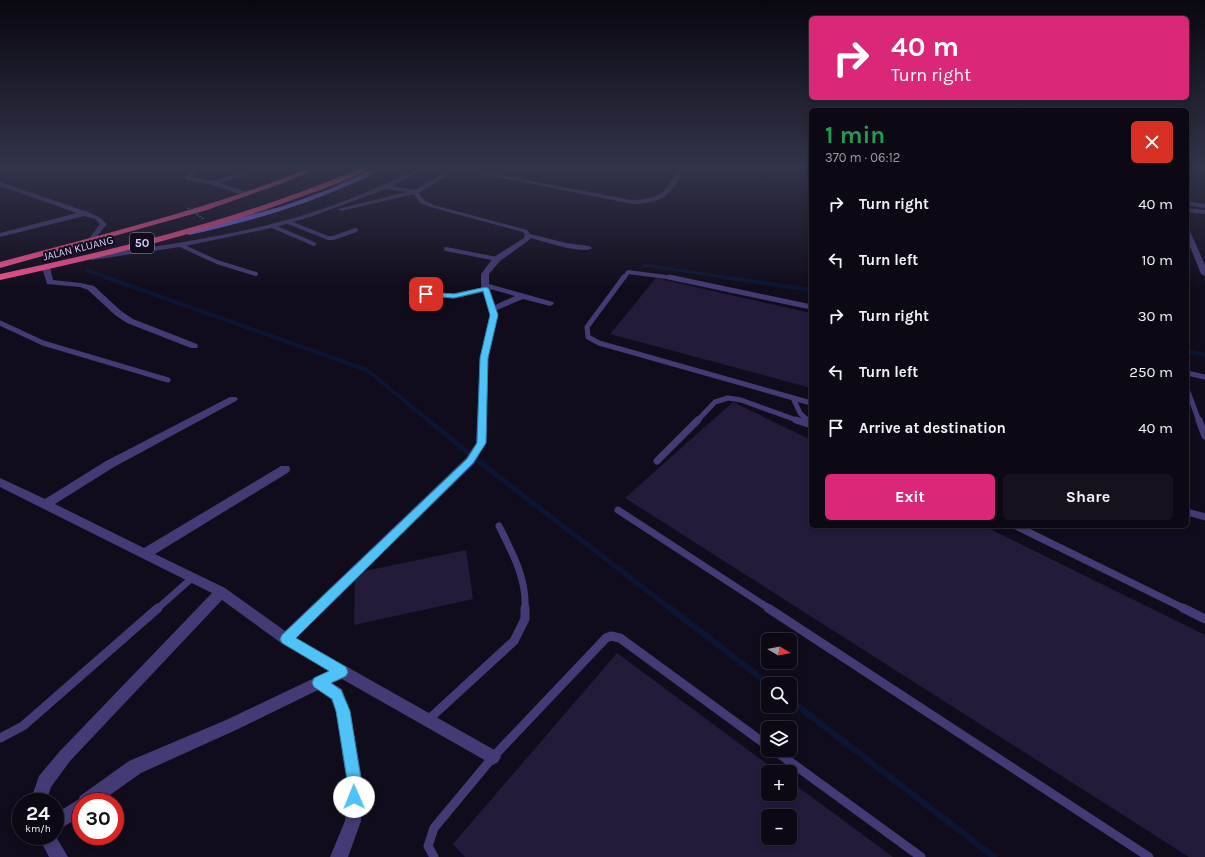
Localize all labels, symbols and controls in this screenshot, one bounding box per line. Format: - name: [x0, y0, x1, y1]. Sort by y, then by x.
- text: 40 m: [891, 30, 959, 63]
- icon: right: [825, 32, 877, 84]
- text: Turn right: [891, 64, 971, 86]
- text: 1 min: [825, 121, 885, 149]
- button: close: [1131, 121, 1173, 163]
- text: 370 m · 06:12: [825, 150, 900, 165]
- icon: right: [825, 193, 847, 215]
- text: Turn right: [859, 195, 929, 213]
- text: 40 m: [1138, 195, 1173, 213]
- street label: JALAN KLUANG: [41, 233, 115, 264]
- road number: 50: [130, 233, 154, 253]
- icon: left: [825, 249, 847, 271]
- text: Turn left: [859, 251, 918, 269]
- text: 10 m: [1142, 251, 1173, 269]
- pin: [409, 277, 443, 311]
- icon: arrive: [415, 283, 437, 305]
- icon: right: [825, 305, 847, 327]
- text: Turn right: [859, 307, 929, 325]
- text: 30 m: [1138, 307, 1173, 325]
- icon: left: [825, 361, 847, 383]
- text: Turn left: [859, 363, 918, 381]
- text: 250 m: [1129, 363, 1173, 381]
- icon: arrive: [825, 417, 847, 439]
- text: Arrive at destination: [859, 419, 1006, 437]
- text: 40 m: [1138, 419, 1173, 437]
- button: Exit: [825, 474, 995, 520]
- button: Share: [1003, 474, 1173, 520]
- north arrow: [761, 633, 797, 669]
- map controls: [761, 633, 797, 845]
- button: search: [761, 677, 797, 713]
- button: layers: [761, 721, 797, 757]
- button: +: [761, 765, 797, 801]
- position arrow: [333, 776, 375, 818]
- speed limit sign: 30: [72, 793, 124, 845]
- text: 24: [26, 802, 50, 825]
- button: −: [761, 809, 797, 845]
- text: km/h: [25, 823, 51, 835]

